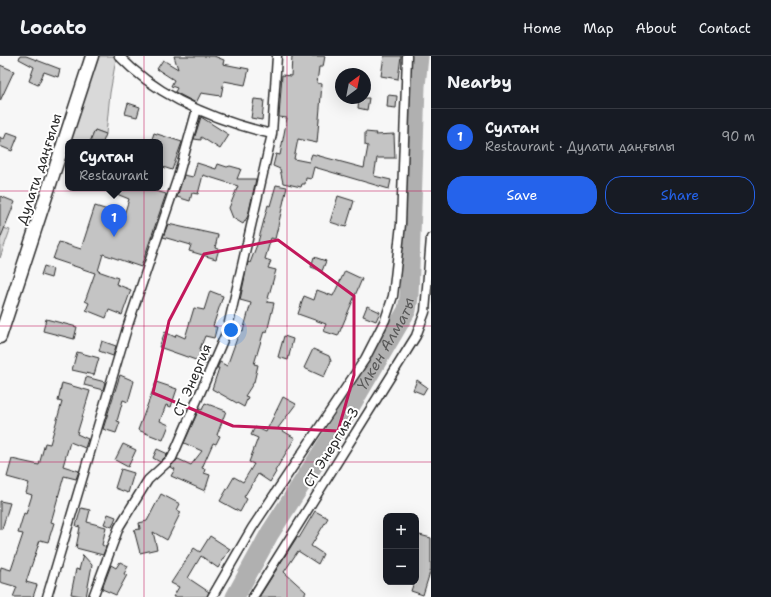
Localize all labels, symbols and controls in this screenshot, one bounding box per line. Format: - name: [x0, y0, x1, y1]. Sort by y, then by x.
- text: Locato: [20, 15, 87, 40]
- text: Home: [523, 19, 562, 37]
- text: Map: [584, 19, 614, 37]
- text: About: [636, 19, 677, 37]
- text: Contact: [699, 19, 751, 37]
- north arrow: [335, 68, 371, 104]
- text: Nearby: [447, 71, 512, 93]
- street label: Дулати даңғылы: [12, 111, 66, 227]
- text: Султан: [485, 118, 539, 138]
- text: 1: [457, 128, 463, 145]
- text: 90 m: [721, 128, 755, 145]
- text: Restaurant · Дулати даңғылы: [485, 138, 675, 155]
- popup: [65, 139, 163, 191]
- text: Султан: [79, 147, 134, 167]
- text: Restaurant: [79, 167, 149, 184]
- button: Save: [447, 176, 597, 214]
- button: Share: [605, 176, 755, 214]
- pin: 1: [101, 204, 127, 237]
- water label: Үлкен Алматы: [352, 296, 419, 394]
- your location: [221, 320, 241, 340]
- street label: СТ Энергия: [169, 341, 215, 419]
- street label: СТ Энергия-3: [299, 404, 363, 490]
- map controls: [383, 513, 419, 585]
- button: +: [383, 513, 419, 549]
- button: −: [383, 549, 419, 585]

